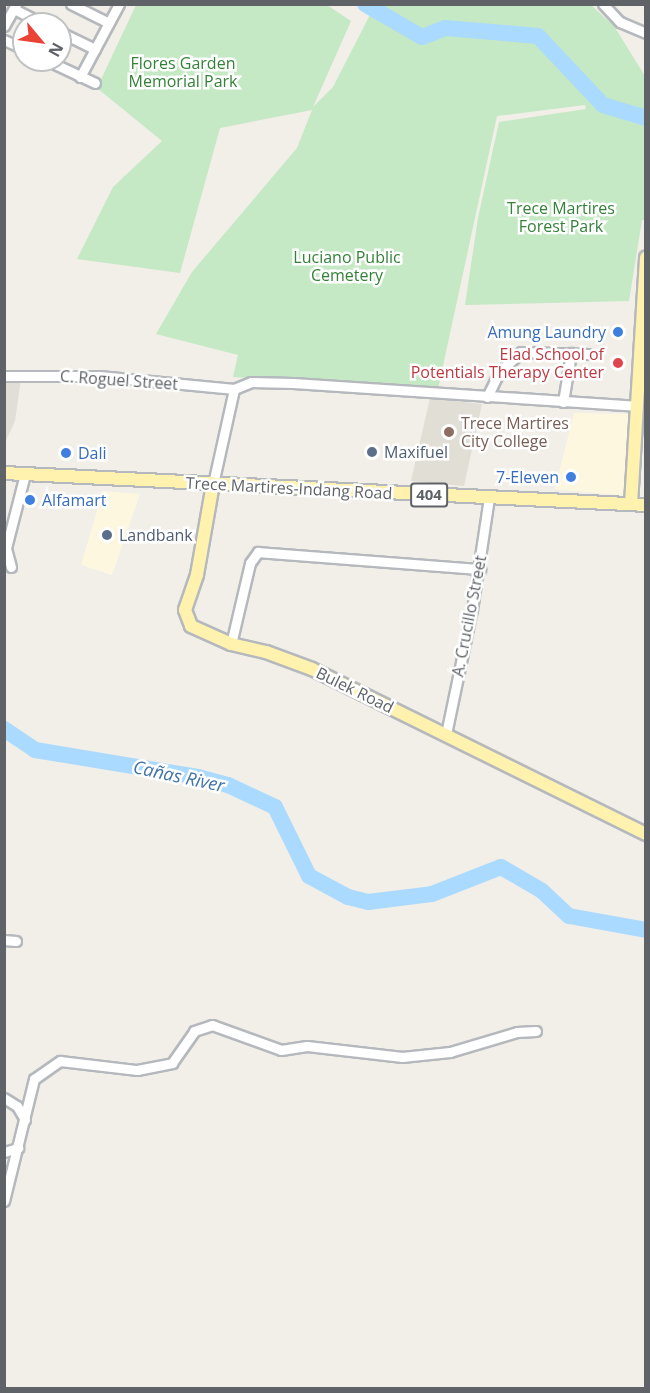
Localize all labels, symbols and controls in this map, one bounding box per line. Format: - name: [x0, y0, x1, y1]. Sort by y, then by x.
- north arrow: [12, 12, 72, 72]
- text: N: [43, 39, 69, 61]
- park label: Flores Garden Memorial Park: [129, 53, 237, 91]
- park label: Trece Martires Forest Park: [507, 198, 615, 236]
- park label: Luciano Public Cemetery: [293, 247, 401, 285]
- place label: Amung Laundry: [487, 322, 606, 342]
- marker: Amung Laundry: [611, 325, 625, 339]
- place label: Elad School of Potentials Therapy Center: [411, 344, 604, 382]
- marker: Elad School of Potentials Therapy Center: [609, 354, 627, 372]
- street label: C. Roguel Street: [59, 366, 179, 394]
- place label: Trece Martires City College: [461, 413, 569, 451]
- marker: Trece Martires City College: [442, 425, 456, 439]
- place label: Maxifuel: [384, 442, 448, 462]
- place label: Dali: [78, 443, 107, 463]
- marker: Maxifuel: [365, 445, 379, 459]
- marker: Dali: [59, 446, 73, 460]
- place label: 7-Eleven: [496, 467, 559, 487]
- marker: 7-Eleven: [564, 470, 578, 484]
- street label: Trece Martires-Indang Road: [185, 473, 393, 503]
- road number: 404: [410, 483, 448, 507]
- place label: Alfamart: [42, 490, 106, 510]
- marker: Alfamart: [23, 493, 37, 507]
- place label: Landbank: [119, 525, 193, 545]
- marker: Landbank: [100, 528, 114, 542]
- street label: A. Crucillo Street: [448, 554, 490, 678]
- street label: Bulek Road: [313, 663, 397, 717]
- water label: Cañas River: [131, 756, 227, 796]

